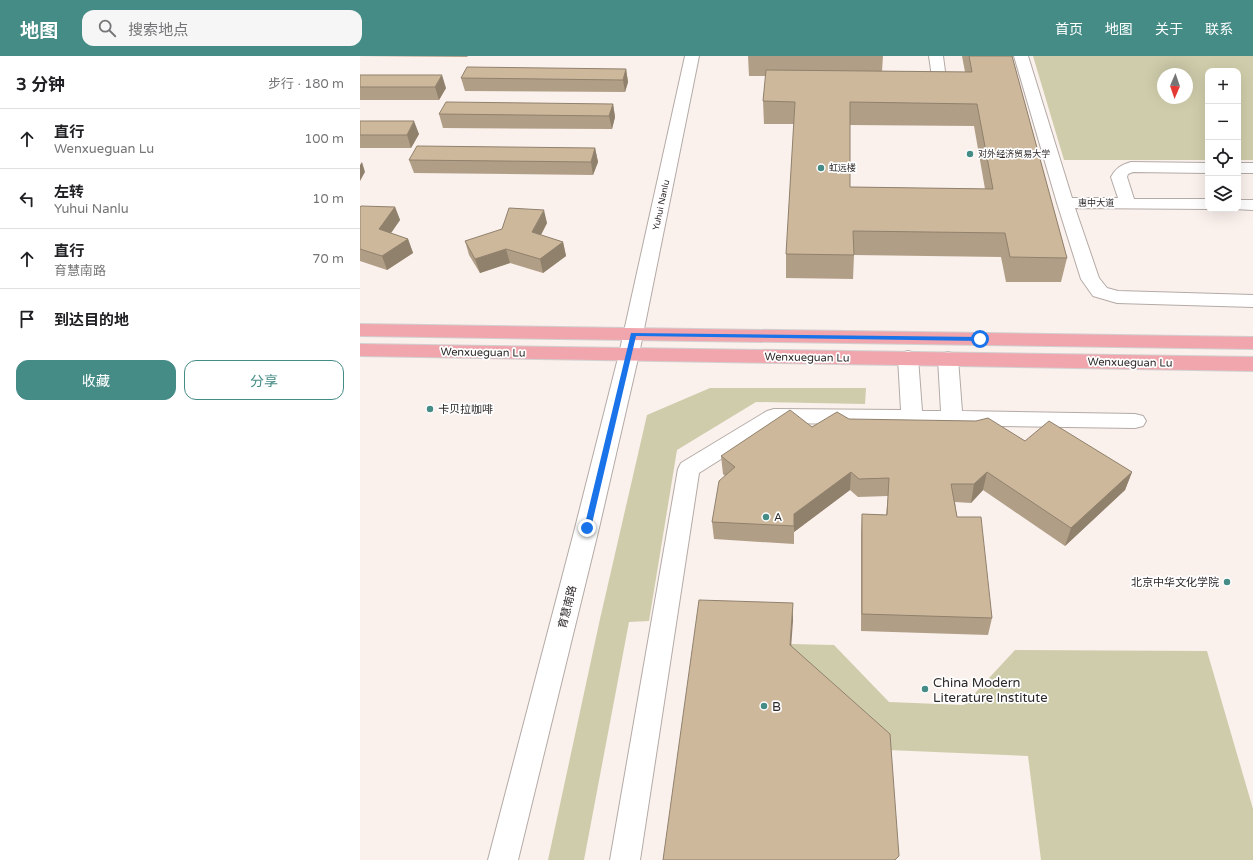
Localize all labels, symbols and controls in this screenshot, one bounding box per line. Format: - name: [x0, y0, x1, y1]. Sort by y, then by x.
- search box: [82, 10, 362, 46]
- icon: search: [96, 17, 118, 39]
- text: 地图: [20, 20, 58, 42]
- text: 搜索地点: [128, 21, 188, 39]
- text: 首页: [1055, 21, 1083, 38]
- text: 地图: [1105, 21, 1133, 38]
- text: 关于: [1155, 21, 1183, 38]
- text: 联系: [1205, 21, 1233, 38]
- north arrow: [1157, 68, 1193, 104]
- map controls: [1205, 68, 1241, 212]
- button: +: [1205, 68, 1241, 104]
- text: 3 分钟: [16, 74, 65, 95]
- text: 步行 · 180 m: [268, 76, 344, 92]
- button: −: [1205, 104, 1241, 140]
- text: 直行: [54, 123, 84, 141]
- icon: ahead: [16, 128, 38, 150]
- text: 100 m: [304, 131, 344, 147]
- button: locate: [1205, 140, 1241, 176]
- text: Wenxueguan Lu: [54, 141, 154, 157]
- marker: 对外经济贸易大学: [965, 149, 975, 159]
- place label: 对外经济贸易大学: [978, 149, 1050, 160]
- marker: 虹远楼: [816, 163, 826, 173]
- place label: 虹远楼: [829, 163, 856, 174]
- button: layers: [1205, 176, 1241, 212]
- street label: Yuhui Nanlu: [651, 179, 672, 231]
- text: 左转: [54, 183, 84, 201]
- icon: left: [16, 188, 38, 210]
- text: 10 m: [312, 191, 344, 207]
- street label: 惠中大道: [1078, 198, 1114, 209]
- text: Yuhui Nanlu: [54, 201, 129, 217]
- text: 直行: [54, 242, 84, 260]
- icon: ahead: [16, 248, 38, 270]
- text: 70 m: [312, 251, 344, 267]
- text: 育慧南路: [54, 263, 106, 279]
- icon: arrive: [16, 308, 38, 330]
- text: 到达目的地: [54, 311, 129, 329]
- route start: [971, 330, 989, 348]
- street label: Wenxueguan Lu: [440, 345, 526, 360]
- street label: Wenxueguan Lu: [764, 350, 850, 365]
- street label: Wenxueguan Lu: [1087, 355, 1173, 370]
- button: 收藏: [16, 360, 176, 400]
- button: 分享: [184, 360, 344, 400]
- place label: 卡贝拉咖啡: [438, 403, 493, 416]
- marker: 卡贝拉咖啡: [425, 404, 435, 414]
- place label: A: [774, 511, 782, 524]
- marker: A: [761, 512, 771, 522]
- route end: [578, 519, 596, 537]
- place label: 北京中华文化学院: [1131, 576, 1219, 589]
- marker: 北京中华文化学院: [1222, 577, 1232, 587]
- street label: 育慧南路: [556, 584, 579, 630]
- place label: China Modern Literature Institute: [933, 675, 1048, 706]
- marker: China Modern Literature Institute: [920, 684, 930, 694]
- place label: B: [772, 699, 781, 715]
- marker: B: [759, 701, 769, 711]

